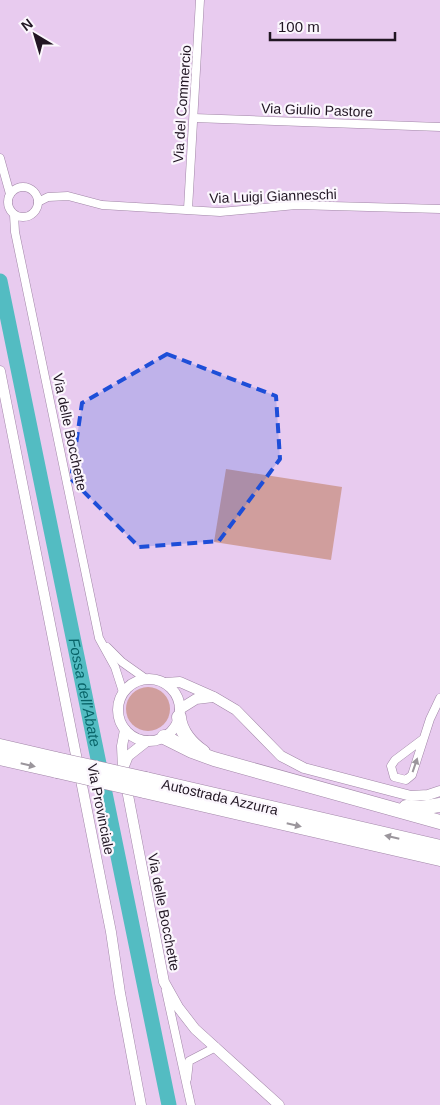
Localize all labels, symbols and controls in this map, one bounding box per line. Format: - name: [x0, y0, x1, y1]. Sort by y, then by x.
- north arrow: [10, 10, 60, 60]
- scale bar: [270, 10, 395, 42]
- text: N: [18, 15, 36, 34]
- text: 100 m: [278, 18, 320, 35]
- street label: Via del Commercio: [170, 44, 194, 163]
- street label: Via Giulio Pastore: [261, 100, 373, 120]
- street label: Via Luigi Gianneschi: [209, 186, 337, 206]
- street label: Via delle Bocchette: [50, 372, 90, 492]
- water label: Fossa dell'Abate: [65, 637, 104, 748]
- one-way arrow: [412, 758, 419, 773]
- one-way arrow: [21, 761, 36, 769]
- street label: Via Provinciale: [84, 762, 118, 856]
- street label: Autostrada Azzurra: [160, 776, 280, 818]
- one-way arrow: [287, 822, 303, 830]
- one-way arrow: [385, 833, 400, 841]
- street label: Via delle Bocchette: [145, 852, 183, 972]

